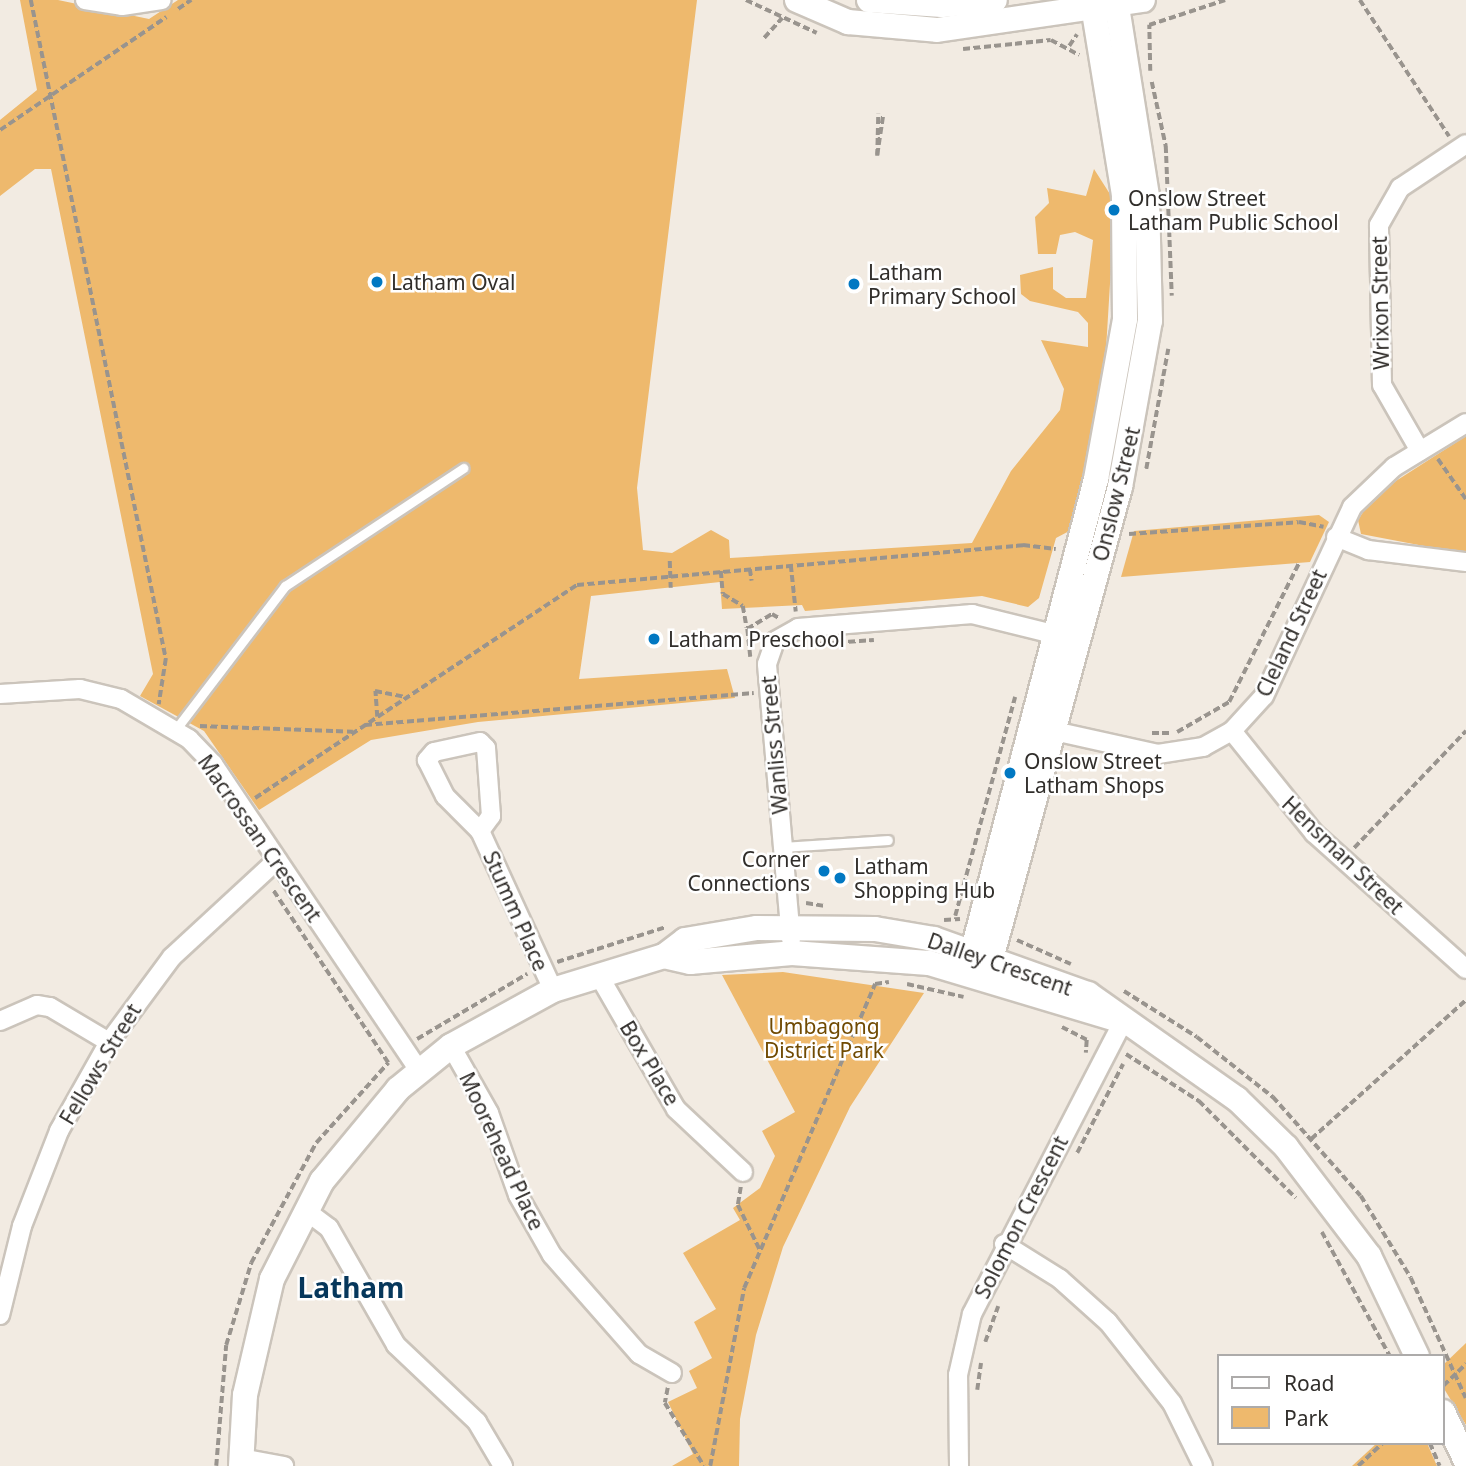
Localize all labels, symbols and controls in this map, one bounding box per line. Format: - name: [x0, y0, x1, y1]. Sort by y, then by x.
- place label: Onslow Street Latham Public School: [1128, 185, 1339, 235]
- marker: Onslow Street Latham Public School: [1106, 202, 1122, 218]
- street label: Wrixon Street: [1366, 236, 1394, 370]
- place label: Latham Primary School: [868, 259, 1016, 309]
- place label: Latham Oval: [391, 269, 515, 295]
- marker: Latham Oval: [369, 274, 385, 290]
- marker: Latham Primary School: [846, 276, 862, 292]
- street label: Onslow Street: [1087, 424, 1145, 564]
- street label: Cleland Street: [1250, 565, 1332, 701]
- place label: Latham Preschool: [668, 626, 845, 652]
- marker: Latham Preschool: [646, 631, 662, 647]
- street label: Wanliss Street: [755, 675, 793, 815]
- place label: Onslow Street Latham Shops: [1024, 748, 1164, 798]
- street label: Macrossan Crescent: [193, 750, 327, 926]
- marker: Onslow Street Latham Shops: [1002, 765, 1018, 781]
- street label: Hensman Street: [1277, 791, 1409, 919]
- place label: Corner Connections: [687, 846, 810, 896]
- street label: Stumm Place: [478, 847, 554, 975]
- place label: Latham Shopping Hub: [854, 853, 995, 903]
- marker: Corner Connections: [816, 863, 832, 879]
- marker: Latham Shopping Hub: [832, 870, 848, 886]
- street label: Dalley Crescent: [924, 927, 1076, 1001]
- street label: Fellows Street: [54, 999, 146, 1129]
- park label: Umbagong District Park: [764, 1013, 884, 1063]
- street label: Box Place: [615, 1016, 685, 1110]
- street label: Moorehead Place: [454, 1068, 550, 1234]
- street label: Solomon Crescent: [969, 1132, 1073, 1302]
- district label: Latham: [298, 1270, 404, 1304]
- legend: [1218, 1354, 1445, 1445]
- text: Road: [1284, 1369, 1334, 1397]
- text: Park: [1284, 1404, 1328, 1432]

